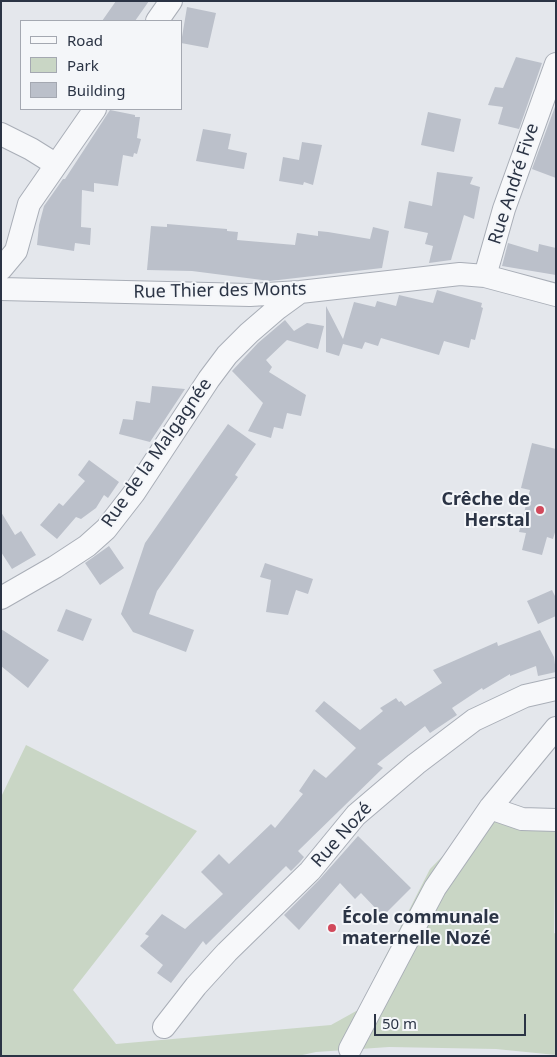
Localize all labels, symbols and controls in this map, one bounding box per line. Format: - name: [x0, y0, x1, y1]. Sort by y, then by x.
- legend: [20, 20, 182, 110]
- text: Road: [67, 30, 103, 50]
- text: Park: [67, 55, 99, 75]
- text: Building: [67, 80, 125, 100]
- street label: Rue André Five: [484, 121, 544, 247]
- street label: Rue Thier des Monts: [133, 279, 307, 303]
- street label: Rue de la Malgagnée: [97, 374, 217, 532]
- place label: Crêche de Herstal: [441, 489, 530, 532]
- marker: Crêche de Herstal: [534, 504, 546, 516]
- street label: Rue Nozé: [307, 798, 377, 872]
- place label: École communale maternelle Nozé: [342, 907, 499, 950]
- marker: École communale maternelle Nozé: [326, 922, 338, 934]
- scale bar: [377, 1004, 530, 1036]
- text: 50 m: [382, 1013, 417, 1033]

